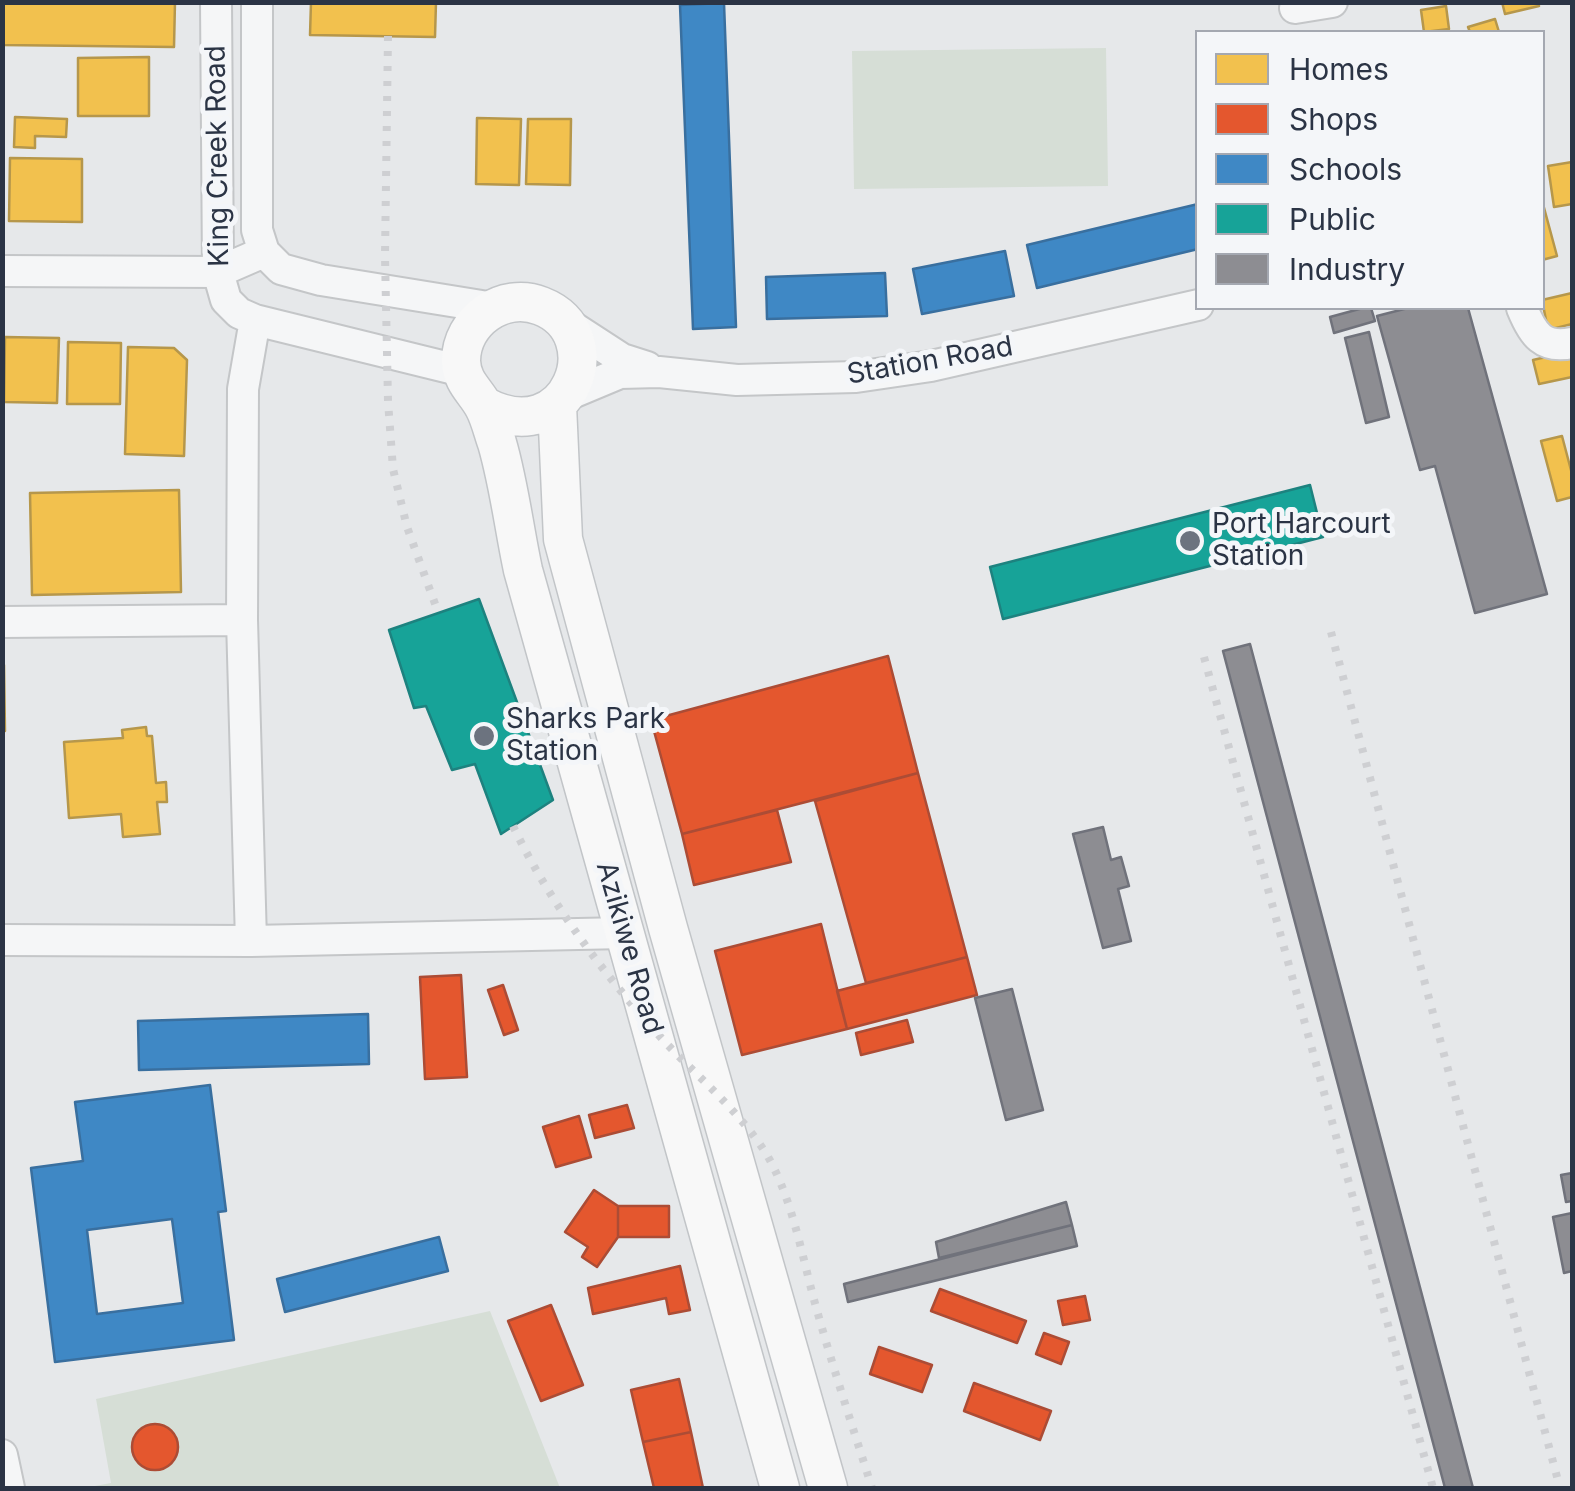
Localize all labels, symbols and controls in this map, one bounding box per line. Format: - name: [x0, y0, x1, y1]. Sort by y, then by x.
- legend: [1195, 30, 1545, 310]
- street label: King Creek Road: [199, 45, 237, 267]
- text: Homes: [1289, 51, 1389, 87]
- text: Shops: [1289, 101, 1378, 137]
- text: Schools: [1289, 151, 1402, 187]
- text: Public: [1289, 201, 1376, 237]
- text: Industry: [1289, 251, 1405, 287]
- street label: Station Road: [845, 330, 1015, 392]
- place label: Port Harcourt Station: [1212, 508, 1391, 574]
- marker: Port Harcourt Station: [1177, 528, 1203, 554]
- place label: Sharks Park Station: [506, 703, 665, 769]
- marker: Sharks Park Station: [471, 723, 497, 749]
- street label: Azikiwe Road: [588, 858, 670, 1038]

